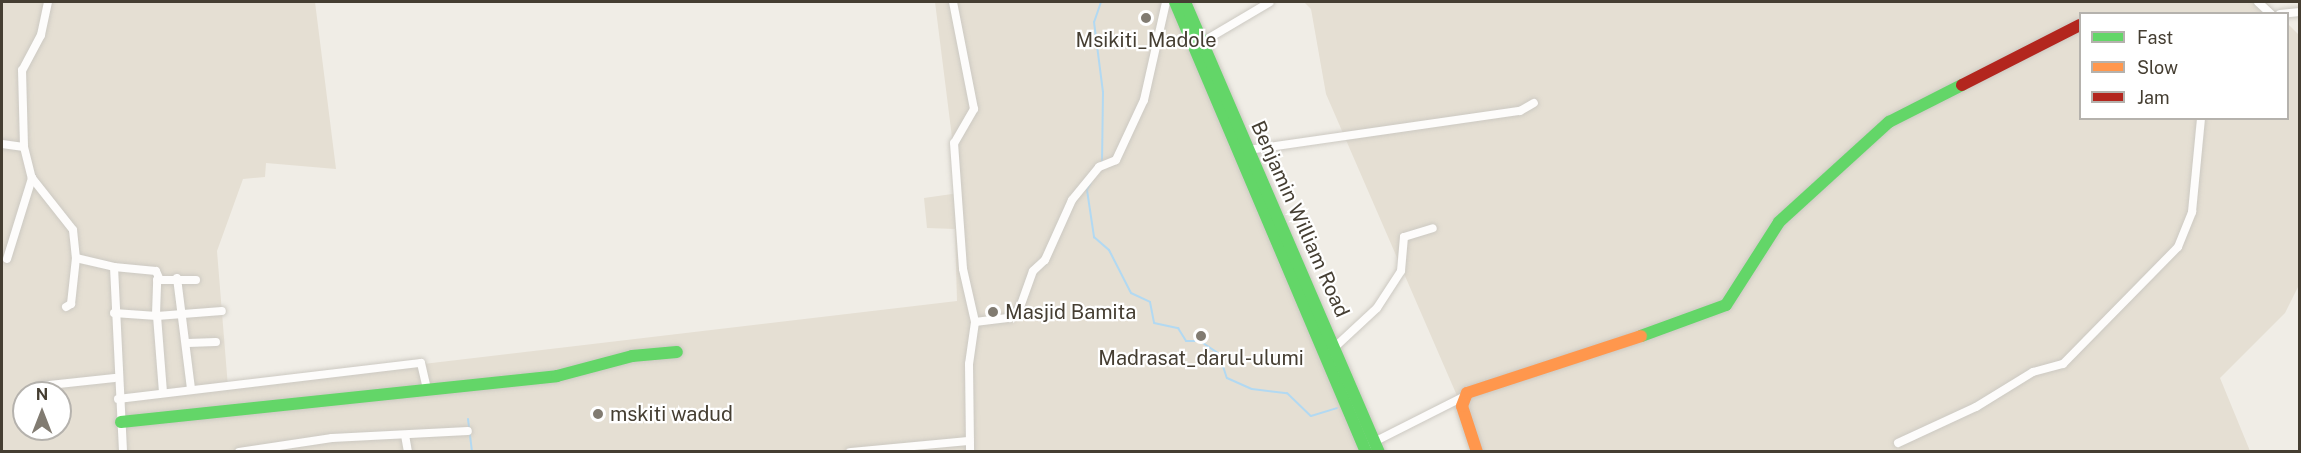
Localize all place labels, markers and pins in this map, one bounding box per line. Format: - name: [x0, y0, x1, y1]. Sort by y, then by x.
- marker: Msikiti_Madole: [1139, 11, 1153, 25]
- place label: Msikiti_Madole: [1075, 28, 1217, 52]
- place label: Masjid Bamita: [1005, 300, 1136, 324]
- marker: Masjid Bamita: [986, 305, 1000, 319]
- marker: Madrasat_darul-ulumi: [1194, 329, 1208, 343]
- place label: Madrasat_darul-ulumi: [1098, 346, 1304, 370]
- place label: mskiti wadud: [610, 402, 733, 426]
- marker: mskiti wadud: [591, 407, 605, 421]

